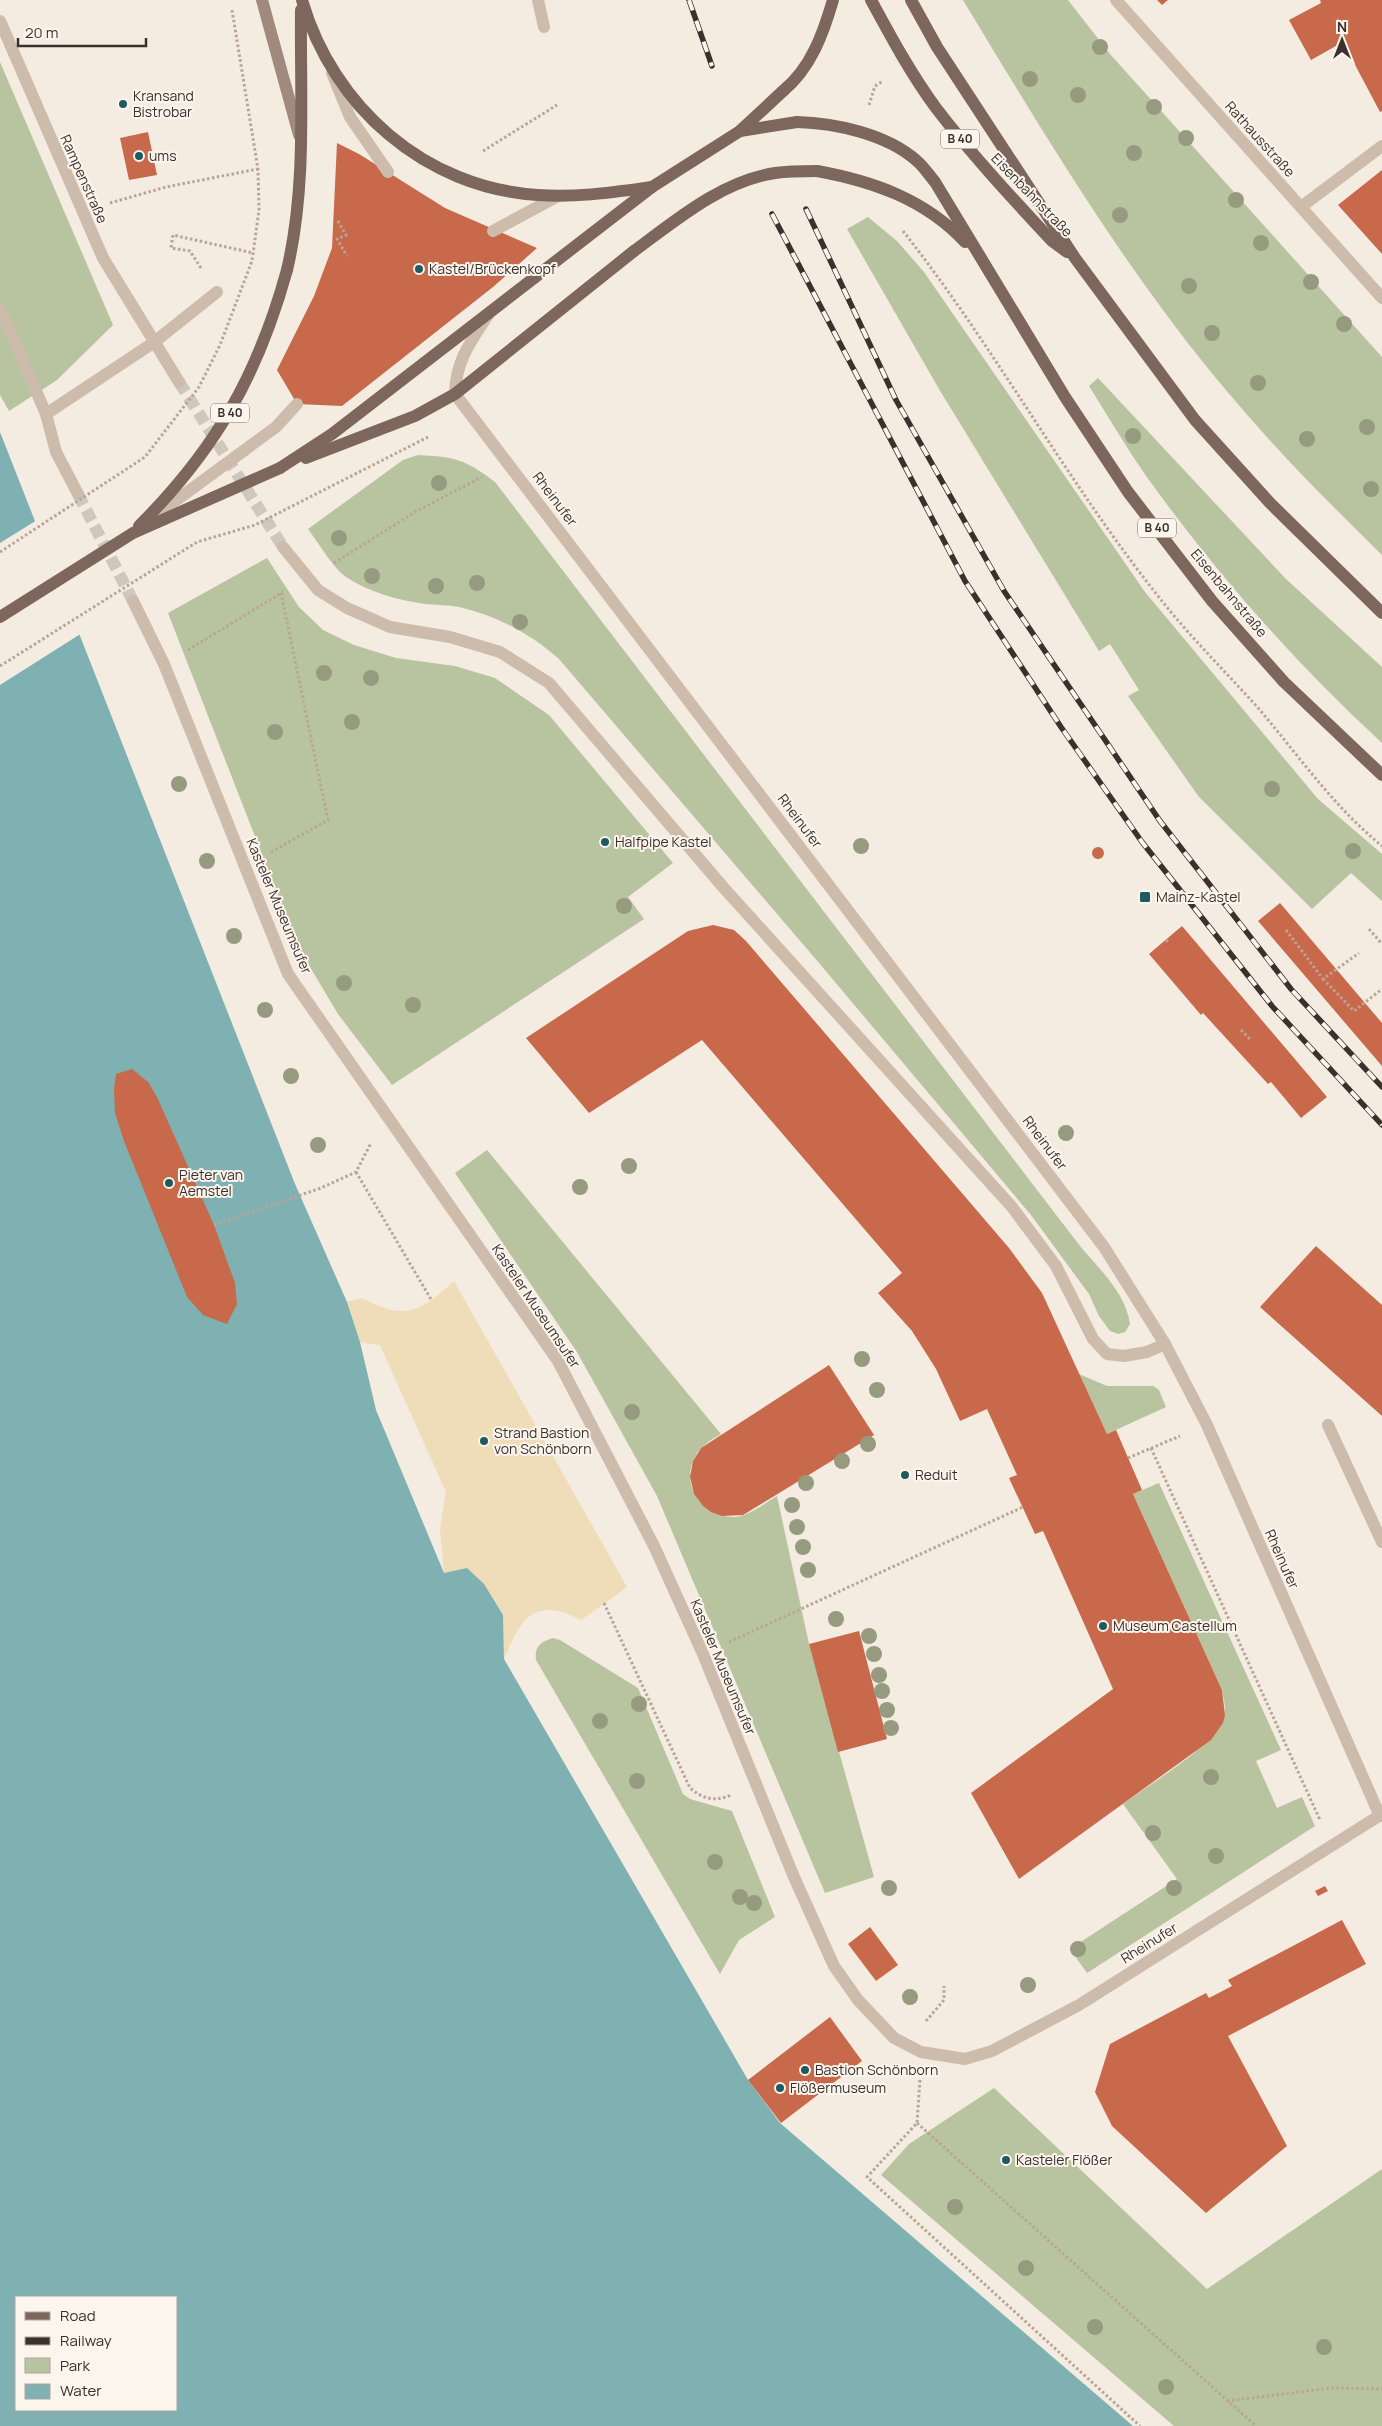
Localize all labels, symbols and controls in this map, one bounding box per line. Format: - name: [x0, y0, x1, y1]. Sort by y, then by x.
- scale bar: [18, 15, 145, 47]
- north arrow: [1317, 15, 1367, 65]
- text: N: [1337, 17, 1347, 36]
- text: 20 m: [25, 22, 58, 43]
- place label: Kransand Bistrobar: [133, 86, 194, 121]
- street label: Rathausstraße: [1221, 97, 1300, 181]
- marker: Kransand Bistrobar: [117, 98, 129, 110]
- road number: B 40: [941, 130, 979, 148]
- street label: Rampenstraße: [56, 131, 112, 226]
- place label: ums: [149, 146, 177, 165]
- street label: Eisenbahnstraße: [987, 149, 1077, 241]
- marker: ums: [133, 150, 145, 162]
- place label: Kastel/Brückenkopf: [429, 259, 556, 278]
- marker: Kastel/Brückenkopf: [413, 263, 425, 275]
- road number: B 40: [211, 403, 249, 422]
- street label: Rheinufer: [529, 468, 582, 530]
- road number: B 40: [1138, 518, 1176, 538]
- street label: Eisenbahnstraße: [1187, 545, 1272, 641]
- street label: Rheinufer: [774, 790, 827, 852]
- place label: Halfpipe Kastel: [615, 832, 712, 851]
- street label: Kasteler Museumsufer: [242, 835, 317, 977]
- marker: Halfpipe Kastel: [599, 836, 611, 848]
- place label: Mainz-Kastel: [1156, 887, 1241, 906]
- marker: Mainz-Kastel: [1138, 890, 1152, 904]
- street label: Rheinufer: [1019, 1112, 1072, 1174]
- place label: Pieter van Aemstel: [179, 1165, 243, 1200]
- marker: Pieter van Aemstel: [163, 1177, 175, 1189]
- street label: Kasteler Museumsufer: [488, 1240, 585, 1371]
- place label: Strand Bastion von Schönborn: [494, 1423, 591, 1458]
- marker: Strand Bastion von Schönborn: [478, 1435, 490, 1447]
- place label: Reduit: [915, 1465, 958, 1484]
- marker: Reduit: [899, 1469, 911, 1481]
- street label: Rheinufer: [1261, 1526, 1304, 1592]
- street label: Kasteler Museumsufer: [686, 1596, 761, 1738]
- place label: Museum Castellum: [1113, 1616, 1237, 1635]
- marker: Museum Castellum: [1097, 1620, 1109, 1632]
- street label: Rheinufer: [1117, 1918, 1181, 1967]
- place label: Bastion Schönborn: [815, 2060, 938, 2079]
- marker: Bastion Schönborn: [799, 2064, 811, 2076]
- place label: Flößermuseum: [790, 2078, 886, 2097]
- marker: Flößermuseum: [774, 2082, 786, 2094]
- place label: Kasteler Flößer: [1016, 2150, 1112, 2169]
- marker: Kasteler Flößer: [1000, 2154, 1012, 2166]
- legend: [15, 2296, 178, 2411]
- text: Road: [60, 2305, 96, 2326]
- text: Railway: [60, 2330, 112, 2351]
- text: Park: [60, 2355, 90, 2376]
- text: Water: [60, 2380, 102, 2401]

